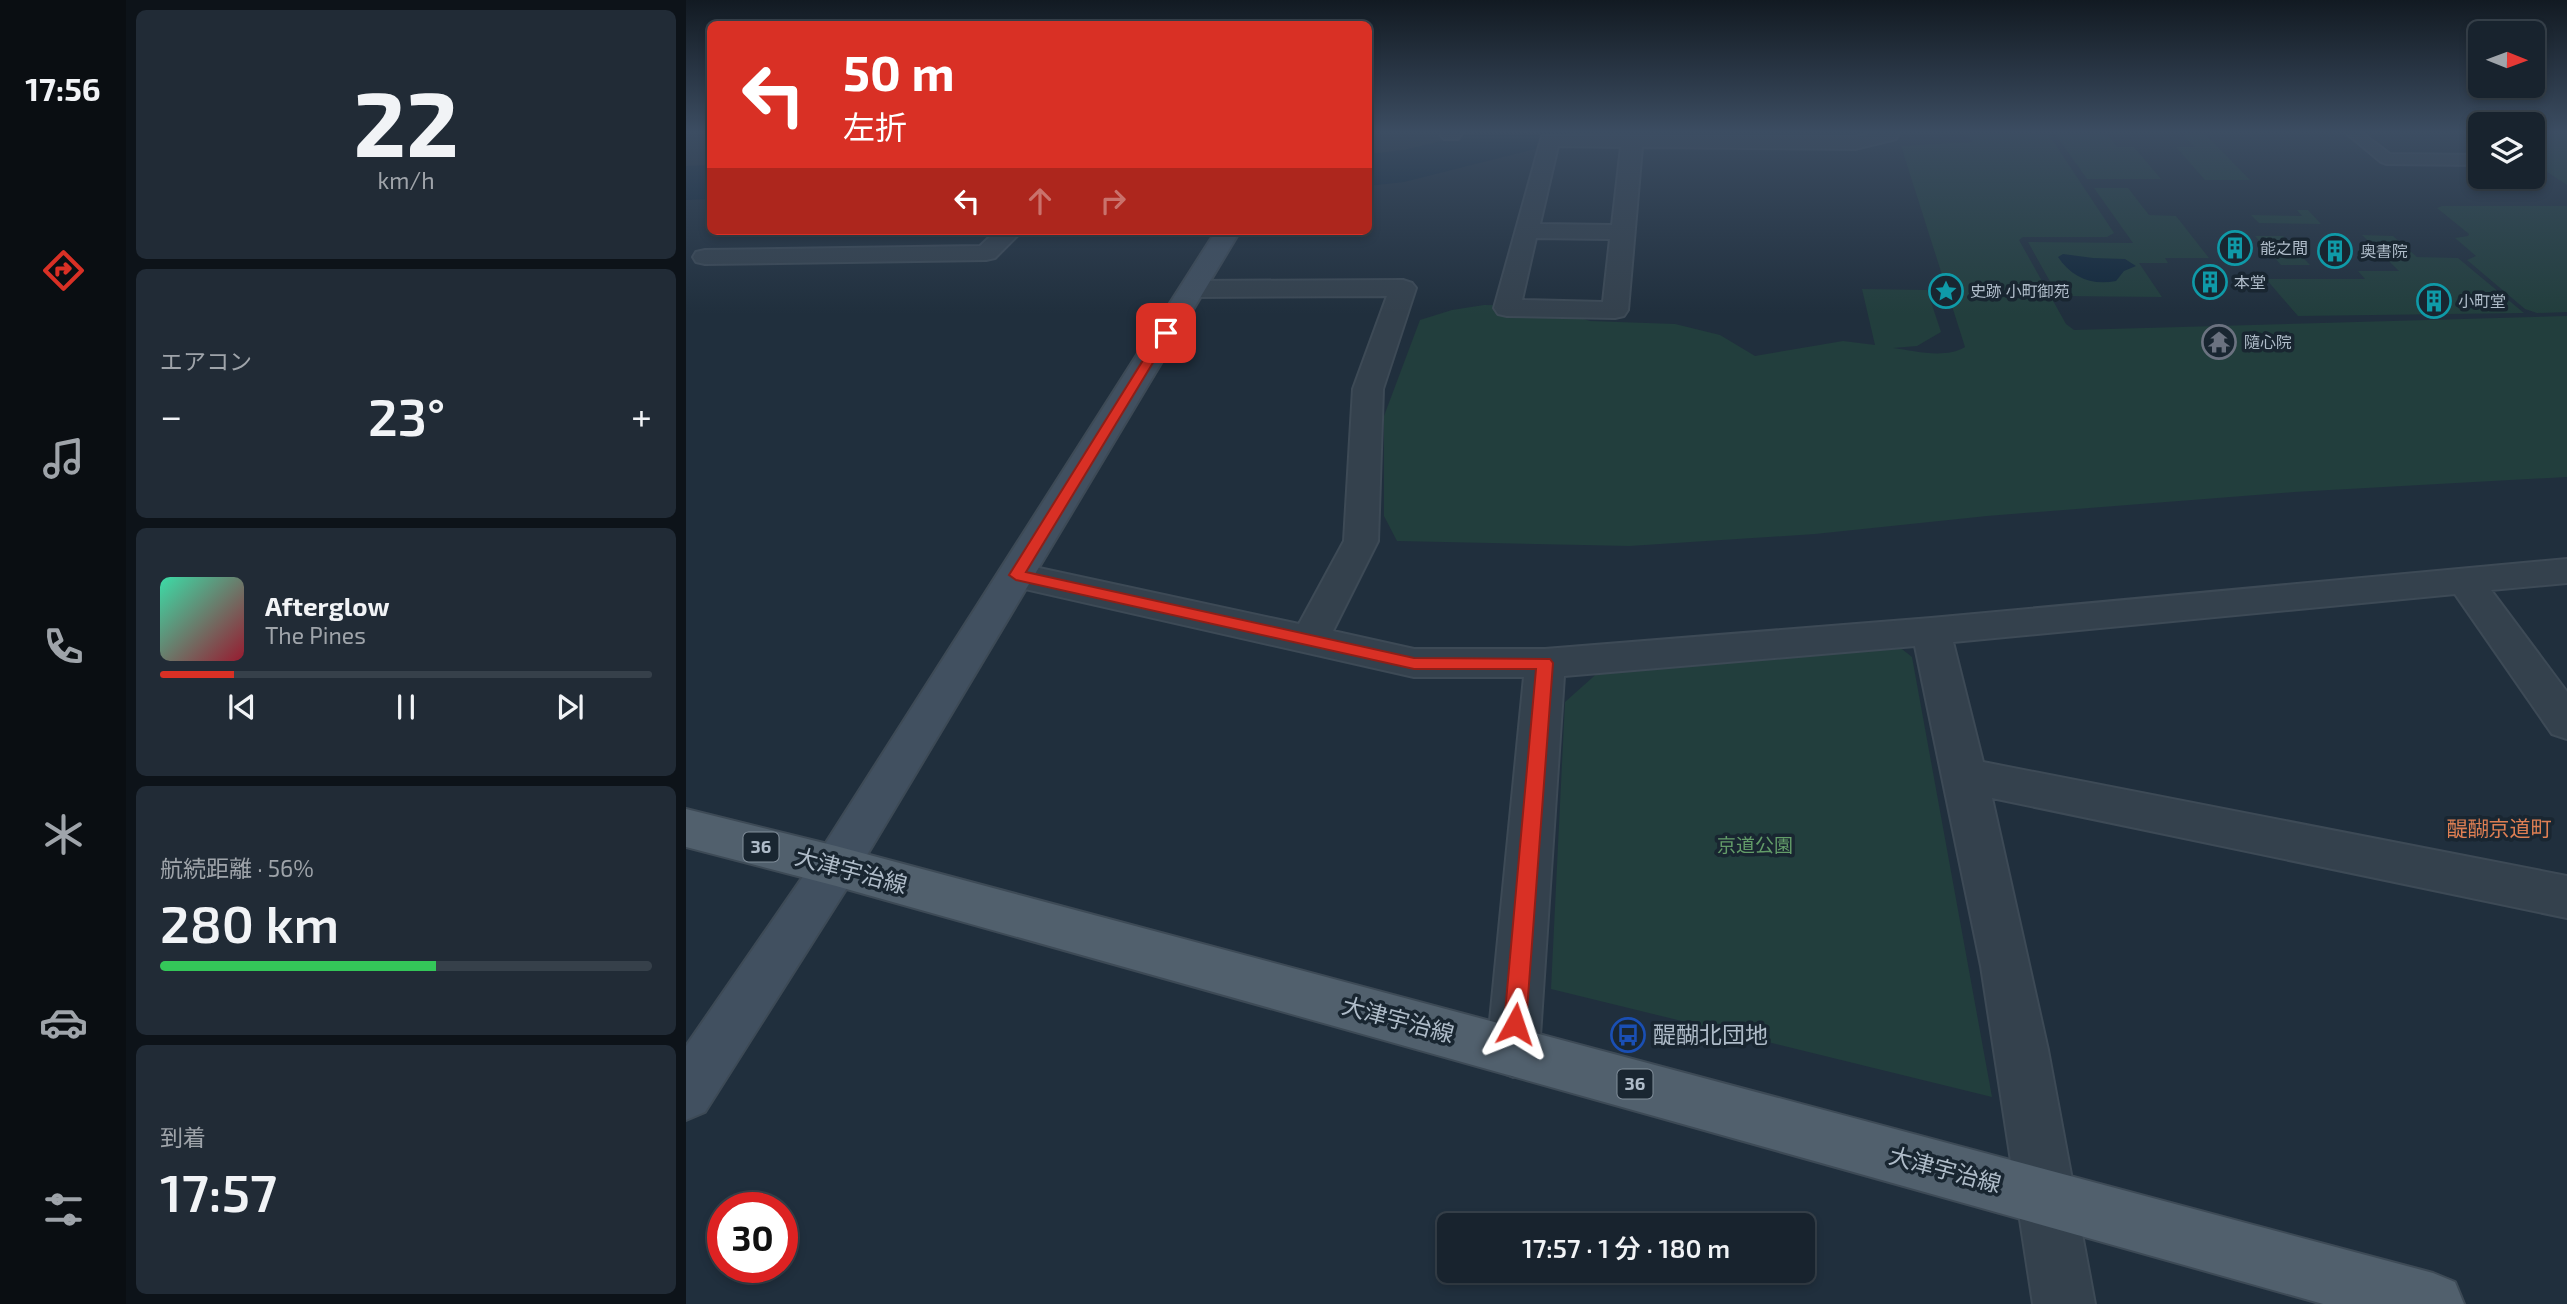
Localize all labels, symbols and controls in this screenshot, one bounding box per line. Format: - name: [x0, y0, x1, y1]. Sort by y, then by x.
- north arrow: [2468, 21, 2544, 98]
- map controls: [2468, 21, 2545, 189]
- text: 50 m: [843, 42, 955, 101]
- icon: left: [728, 49, 819, 140]
- text: 22: [353, 66, 459, 175]
- text: 17:56: [25, 69, 101, 107]
- text: 左折: [843, 107, 907, 145]
- button: layers: [2468, 112, 2545, 189]
- text: km/h: [377, 166, 435, 194]
- icon: left: [948, 182, 986, 220]
- icon: ahead: [1021, 182, 1059, 220]
- icon: right: [1094, 182, 1132, 220]
- building icon: 能之間: [2216, 229, 2254, 267]
- building icon: 奥書院: [2316, 232, 2354, 270]
- place label: 能之間: [2260, 238, 2308, 257]
- place label: 奥書院: [2360, 241, 2408, 260]
- icon: directions: [39, 246, 88, 295]
- building icon: 本堂: [2191, 263, 2229, 301]
- place icon: 史跡 小町御苑: [1927, 272, 1965, 310]
- place label: 本堂: [2234, 272, 2266, 291]
- place label: 史跡 小町御苑: [1970, 281, 2070, 300]
- building icon: 小町堂: [2415, 282, 2453, 320]
- place label: 小町堂: [2458, 291, 2506, 310]
- pin: [1136, 303, 1196, 363]
- icon: arrive: [1147, 314, 1185, 352]
- temple icon: 隨心院: [2200, 323, 2238, 361]
- place label: 隨心院: [2244, 332, 2292, 351]
- text: エアコン: [160, 347, 252, 375]
- text: 23°: [368, 384, 445, 446]
- text: −: [160, 392, 182, 438]
- text: +: [631, 392, 652, 438]
- icon: music: [39, 434, 88, 483]
- text: Afterglow: [265, 590, 390, 621]
- text: The Pines: [265, 621, 366, 649]
- icon: phone: [39, 622, 88, 671]
- icon: previous: [223, 688, 261, 726]
- icon: pause: [387, 688, 425, 726]
- icon: next: [551, 688, 589, 726]
- icon: climate: [39, 810, 88, 859]
- district label: 醍醐京道町: [2447, 815, 2552, 840]
- road number: 36: [743, 832, 778, 862]
- park label: 京道公園: [1717, 833, 1793, 856]
- street label: 大津宇治線: [792, 842, 910, 898]
- text: 航続距離 · 56%: [160, 854, 314, 882]
- text: 280 km: [160, 891, 339, 953]
- position arrow: [1478, 987, 1552, 1061]
- street label: 大津宇治線: [1339, 991, 1457, 1047]
- icon: car: [39, 998, 88, 1047]
- bus stop icon: 醍醐北団地: [1609, 1016, 1647, 1054]
- place label: 醍醐北団地: [1653, 1020, 1768, 1048]
- road number: 36: [1618, 1070, 1653, 1098]
- text: 到着: [160, 1123, 206, 1151]
- street label: 大津宇治線: [1886, 1141, 2004, 1197]
- text: 17:57: [160, 1160, 277, 1222]
- icon: filters: [39, 1185, 88, 1234]
- speed limit sign: 30: [707, 1192, 798, 1283]
- text: 17:57 · 1 分 · 180 m: [1522, 1232, 1730, 1263]

